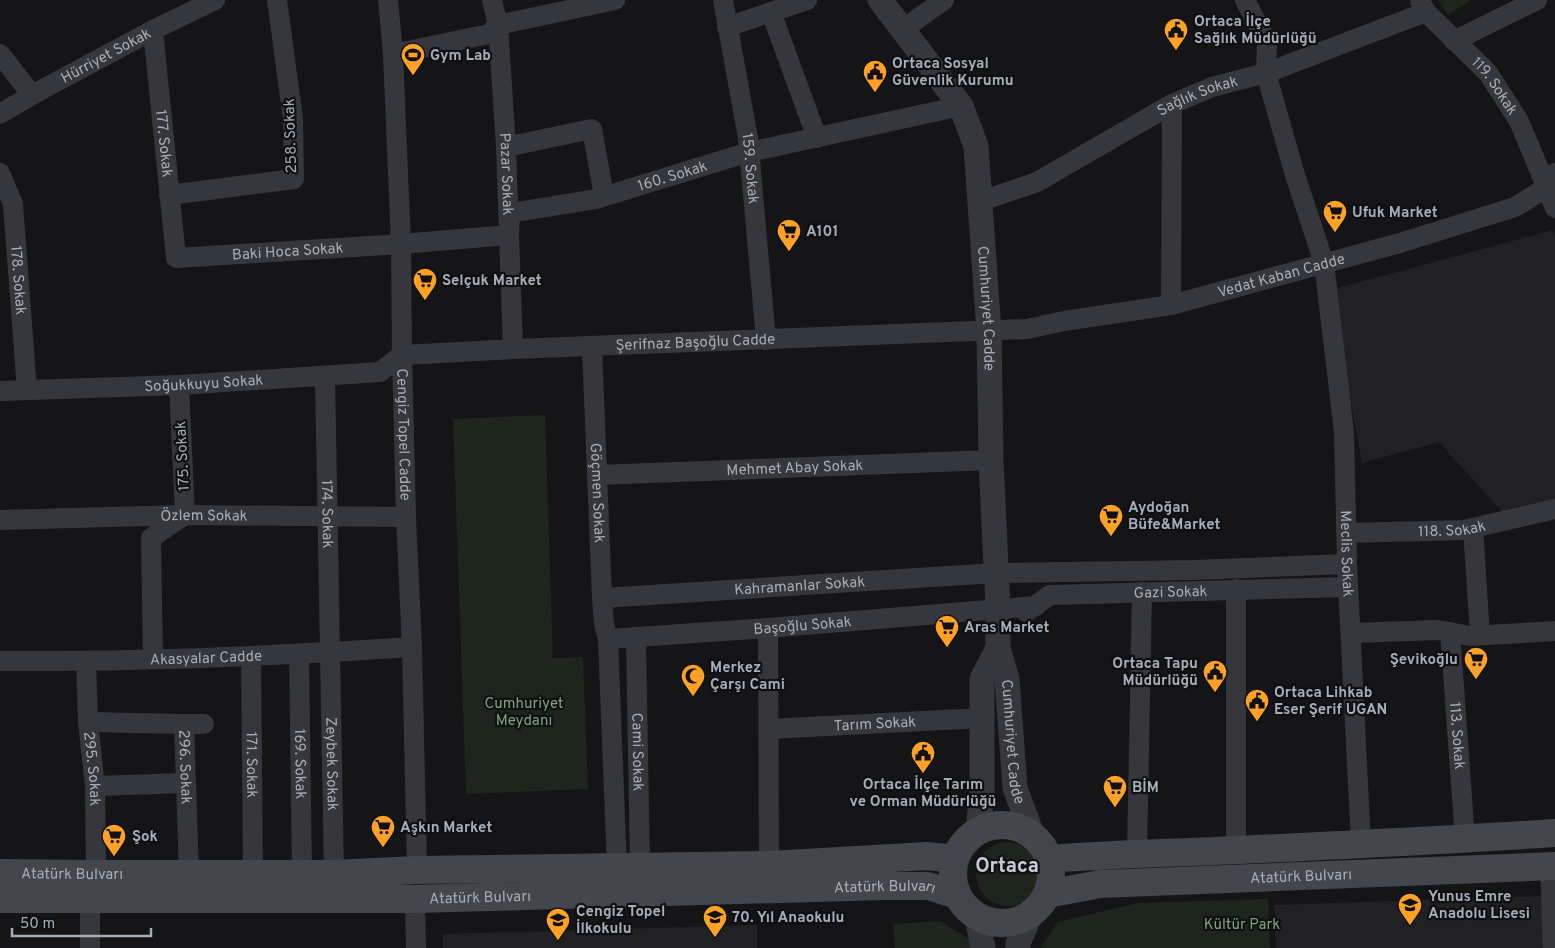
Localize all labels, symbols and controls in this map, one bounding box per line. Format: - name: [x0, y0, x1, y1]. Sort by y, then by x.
- place label: Ortaca İlçe Sağlık Müdürlüğü: [1194, 12, 1317, 49]
- public building icon: Ortaca İlçe Sağlık Müdürlüğü: [1163, 17, 1189, 51]
- street label: Hürriyet Sokak: [58, 25, 155, 89]
- sports icon: Gym Lab: [400, 42, 426, 76]
- place label: Gym Lab: [430, 47, 491, 66]
- street label: 119. Sokak: [1467, 54, 1521, 120]
- place label: Ortaca Sosyal Güvenlik Kurumu: [892, 55, 1014, 91]
- public building icon: Ortaca Sosyal Güvenlik Kurumu: [862, 59, 888, 93]
- street label: Sağlık Sokak: [1154, 73, 1240, 121]
- street label: 258. Sokak: [281, 98, 302, 174]
- street label: 177. Sokak: [150, 109, 176, 178]
- street label: Pazar Sokak: [494, 132, 516, 216]
- street label: 159. Sokak: [736, 132, 762, 205]
- street label: 160. Sokak: [636, 157, 710, 197]
- supermarket icon: Ufuk Market: [1322, 199, 1348, 233]
- place label: Ufuk Market: [1352, 204, 1438, 223]
- supermarket icon: A101: [776, 218, 802, 252]
- place label: A101: [806, 223, 838, 242]
- street label: Baki Hoca Sokak: [231, 240, 344, 266]
- street label: 178. Sokak: [5, 245, 29, 316]
- street label: Cumhuriyet Cadde: [972, 245, 998, 371]
- street label: Vedat Kaban Cadde: [1216, 250, 1347, 303]
- supermarket icon: Selçuk Market: [412, 267, 438, 301]
- place label: Selçuk Market: [442, 272, 542, 291]
- street label: Şerifnaz Başoğlu Cadde: [615, 331, 776, 356]
- street label: Cengiz Topel Cadde: [391, 368, 414, 501]
- street label: Soğukkuyu Sokak: [144, 372, 264, 397]
- street label: 175. Sokak: [172, 420, 195, 491]
- street label: Göçmen Sokak: [585, 443, 608, 543]
- street label: Mehmet Abay Sokak: [726, 457, 864, 481]
- street label: 174. Sokak: [316, 480, 336, 549]
- place label: Aydoğan Büfe&Market: [1128, 499, 1220, 535]
- supermarket icon: Aydoğan Büfe&Market: [1098, 503, 1124, 537]
- street label: Özlem Sokak: [160, 506, 248, 527]
- street label: Meclis Sokak: [1335, 510, 1357, 598]
- street label: 118. Sokak: [1418, 517, 1488, 542]
- street label: Kahramanlar Sokak: [734, 573, 866, 601]
- street label: Gazi Sokak: [1134, 583, 1208, 604]
- street label: Başoğlu Sokak: [753, 613, 852, 640]
- supermarket icon: Aras Market: [934, 614, 960, 648]
- place label: Aras Market: [964, 619, 1049, 638]
- supermarket icon: Şevikoğlu: [1463, 646, 1489, 680]
- street label: Akasyalar Cadde: [150, 647, 263, 671]
- place label: Şevikoğlu: [1390, 651, 1458, 670]
- place label: Ortaca Tapu Müdürlüğü: [1112, 655, 1198, 691]
- place label: Merkez Çarşı Cami: [710, 659, 785, 695]
- public building icon: Ortaca Tapu Müdürlüğü: [1202, 659, 1228, 693]
- mosque icon: Merkez Çarşı Cami: [680, 663, 706, 697]
- street label: Cumhuriyet Cadde: [996, 679, 1028, 807]
- place label: Ortaca Lihkab Eser Şerif UGAN: [1274, 684, 1387, 720]
- public building icon: Ortaca Lihkab Eser Şerif UGAN: [1244, 688, 1270, 722]
- park label: Cumhuriyet Meydanı: [485, 695, 563, 731]
- street label: 113. Sokak: [1444, 701, 1468, 770]
- street label: Cami Sokak: [626, 713, 647, 791]
- street label: Tarım Sokak: [833, 713, 917, 737]
- street label: Zeybek Sokak: [320, 717, 341, 811]
- street label: 296. Sokak: [173, 729, 195, 805]
- street label: 169. Sokak: [289, 729, 309, 799]
- street label: 295. Sokak: [78, 731, 103, 806]
- street label: 171. Sokak: [241, 732, 260, 798]
- public building icon: Ortaca İlçe Tarım ve Orman Müdürlüğü: [910, 740, 936, 774]
- supermarket icon: BİM: [1102, 774, 1128, 808]
- place label: Ortaca İlçe Tarım ve Orman Müdürlüğü: [850, 775, 996, 812]
- place label: BİM: [1132, 778, 1159, 798]
- supermarket icon: Aşkın Market: [370, 814, 396, 848]
- place label: Aşkın Market: [400, 819, 492, 838]
- supermarket icon: Şok: [101, 823, 127, 857]
- place label: Şok: [132, 828, 158, 847]
- district label: Ortaca: [975, 854, 1039, 880]
- street label: Atatürk Bulvarı: [21, 865, 123, 885]
- street label: Atatürk Bulvarı: [1250, 866, 1352, 889]
- street label: Atatürk Bulvarı: [834, 878, 938, 899]
- street label: Atatürk Bulvarı: [429, 888, 531, 910]
- place label: Yunus Emre Anadolu Lisesi: [1428, 888, 1530, 924]
- school or university icon: Yunus Emre Anadolu Lisesi: [1397, 892, 1423, 926]
- place label: Cengiz Topel İlkokulu: [576, 903, 665, 939]
- school or university icon: 70. Yıl Anaokulu: [702, 904, 728, 938]
- scale bar: [12, 906, 151, 938]
- school or university icon: Cengiz Topel İlkokulu: [545, 907, 571, 941]
- place label: 70. Yıl Anaokulu: [732, 909, 844, 928]
- text: 50 m: [20, 915, 55, 934]
- park label: Kültür Park: [1204, 916, 1280, 935]

